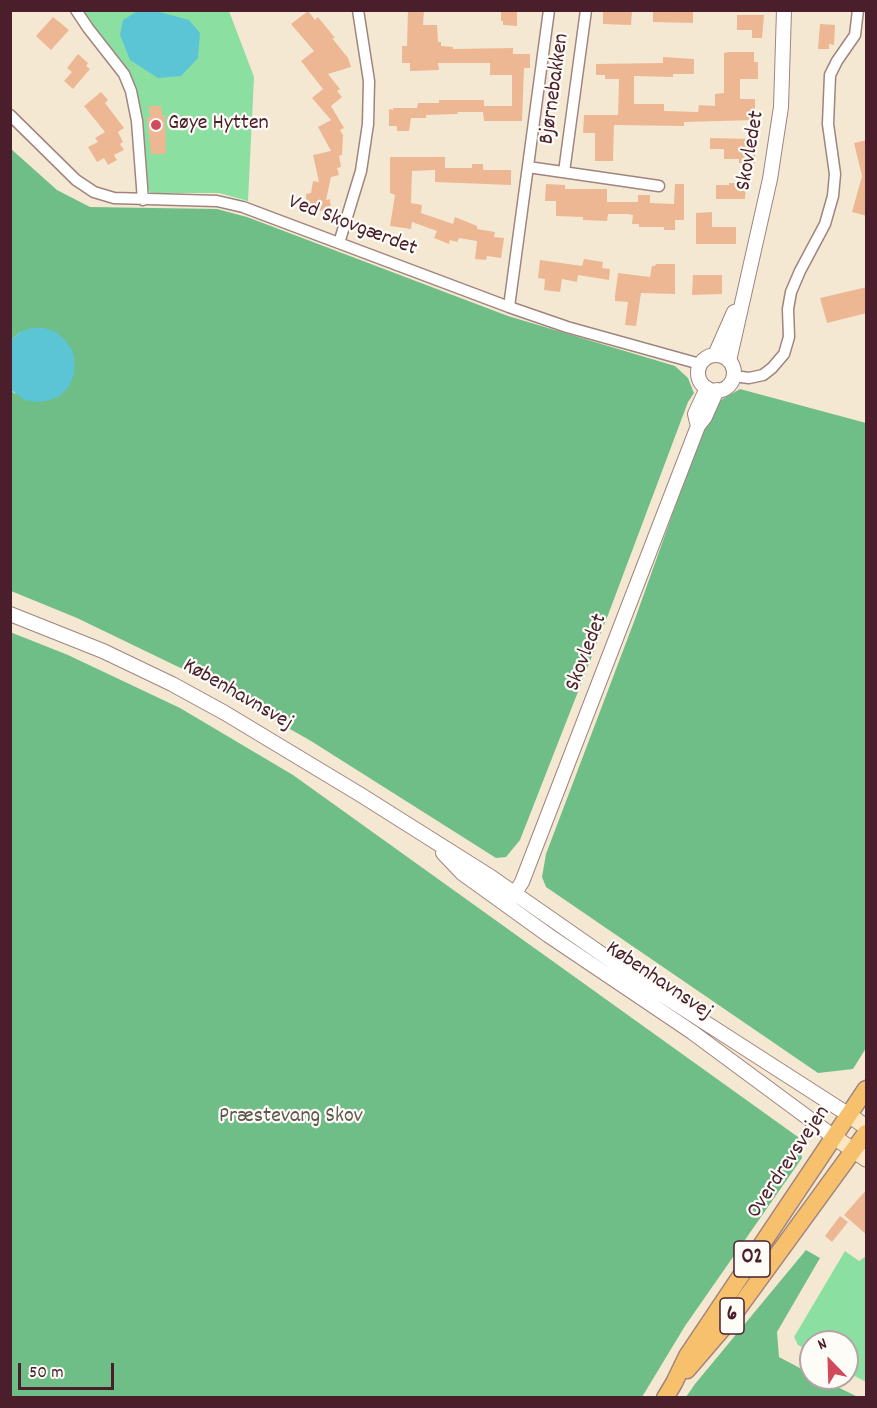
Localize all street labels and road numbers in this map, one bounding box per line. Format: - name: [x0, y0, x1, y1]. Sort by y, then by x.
- street label: Bjørnebakken: [535, 32, 577, 146]
- street label: Skovledet: [732, 109, 772, 193]
- street label: Ved Skovgærdet: [284, 190, 420, 264]
- street label: Skovledet: [561, 611, 615, 695]
- street label: Københavnsvej: [177, 654, 297, 738]
- street label: Københavnsvej: [600, 937, 716, 1027]
- street label: Overdrevsvejen: [743, 1101, 837, 1225]
- road number: O2: [734, 1241, 770, 1277]
- road number: 6: [720, 1298, 744, 1334]

